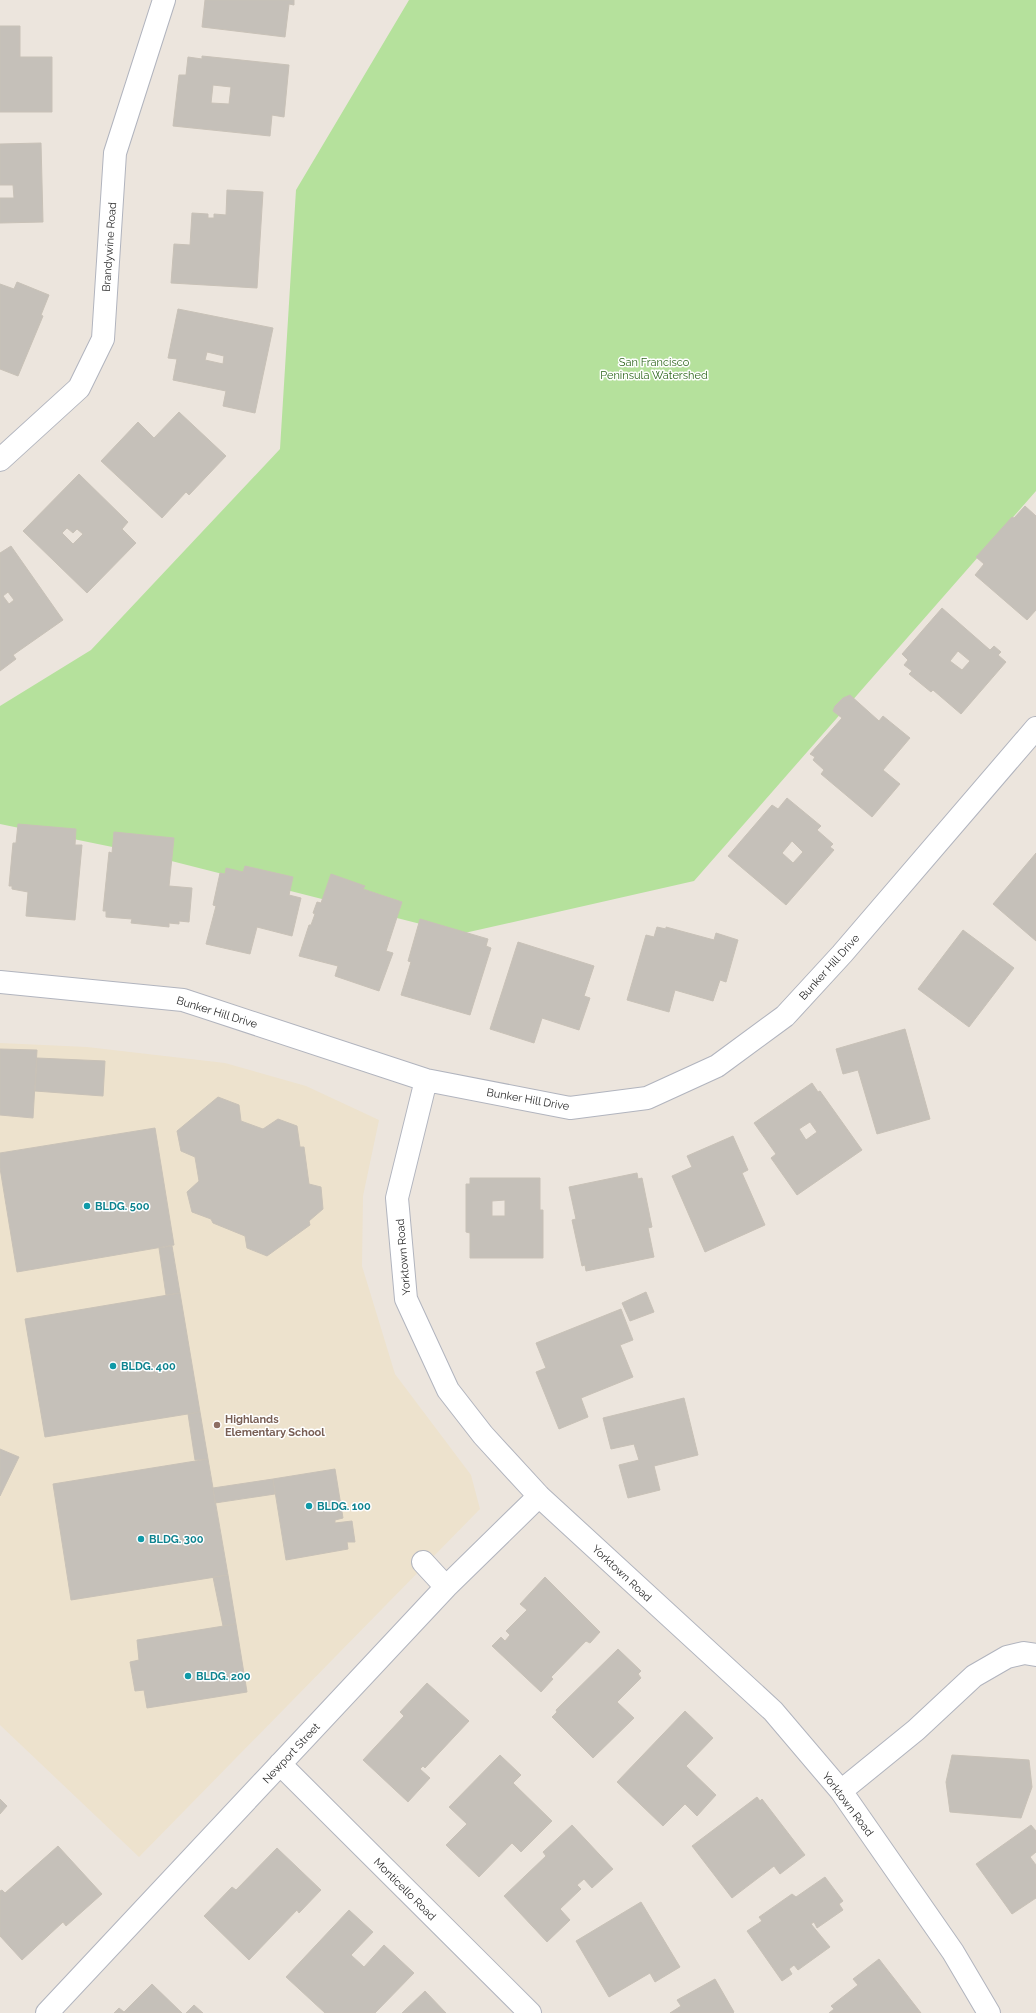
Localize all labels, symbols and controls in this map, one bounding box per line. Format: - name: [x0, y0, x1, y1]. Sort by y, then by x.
- street label: Brandywine Road: [100, 202, 119, 292]
- park label: San Francisco Peninsula Watershed: [600, 356, 708, 382]
- street label: Bunker Hill Drive: [796, 931, 863, 1003]
- street label: Bunker Hill Drive: [175, 994, 259, 1031]
- street label: Bunker Hill Drive: [485, 1086, 571, 1113]
- place label: BLDG. 500: [95, 1200, 150, 1213]
- marker: BLDG. 500: [82, 1201, 92, 1211]
- street label: Yorktown Road: [394, 1218, 413, 1296]
- place label: BLDG. 400: [121, 1360, 176, 1373]
- marker: BLDG. 400: [108, 1361, 118, 1371]
- place label: Highlands Elementary School: [225, 1413, 325, 1439]
- marker: Highlands Elementary School: [212, 1420, 222, 1430]
- place label: BLDG. 100: [317, 1500, 371, 1513]
- marker: BLDG. 100: [304, 1501, 314, 1511]
- place label: BLDG. 300: [149, 1533, 204, 1546]
- marker: BLDG. 300: [136, 1534, 146, 1544]
- street label: Yorktown Road: [589, 1542, 654, 1604]
- place label: BLDG. 200: [196, 1670, 251, 1683]
- marker: BLDG. 200: [183, 1671, 193, 1681]
- street label: Newport Street: [260, 1720, 323, 1786]
- street label: Yorktown Road: [819, 1770, 876, 1839]
- street label: Monticello Road: [371, 1856, 439, 1923]

